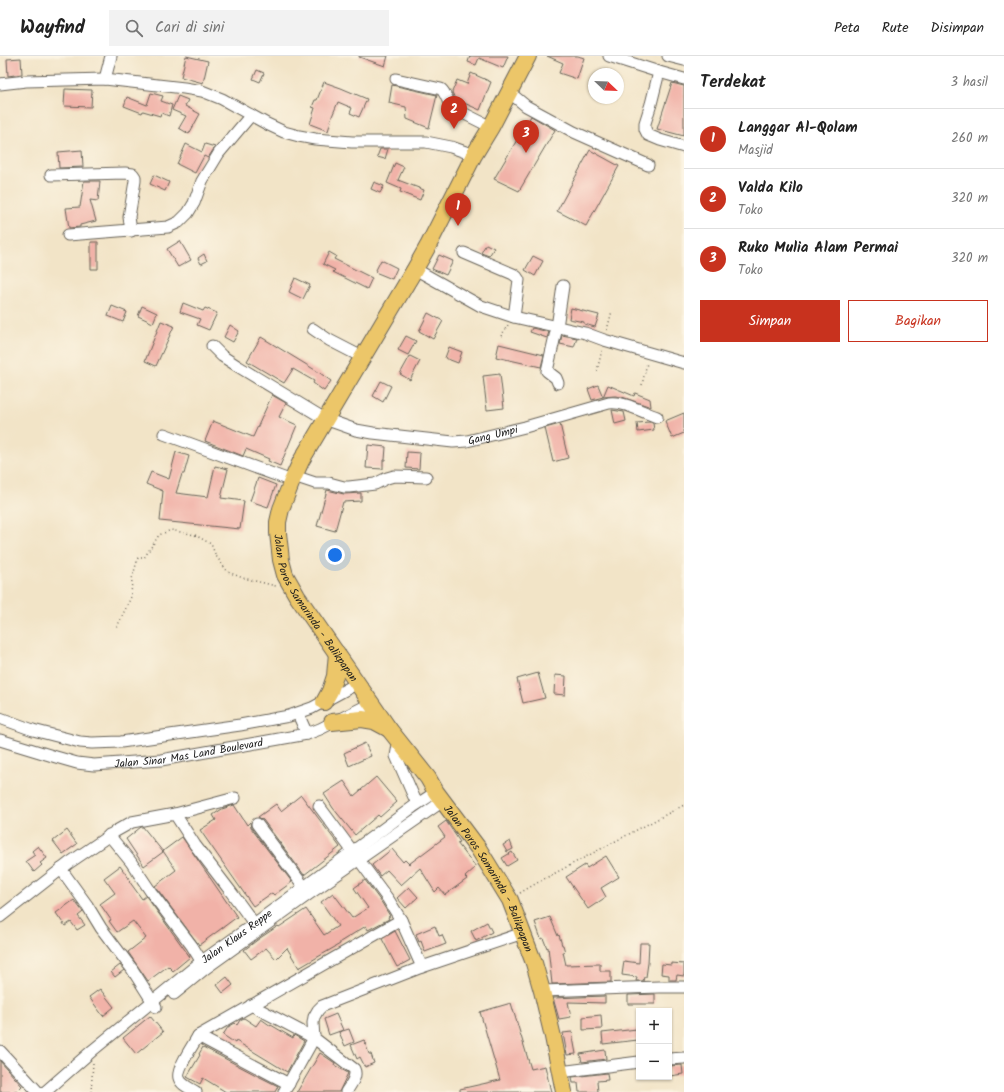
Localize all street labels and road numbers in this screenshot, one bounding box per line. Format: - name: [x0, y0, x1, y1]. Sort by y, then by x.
- street label: Gang Umpi: [466, 421, 520, 450]
- street label: Jalan Poros Samarinda - Balikpapan: [268, 533, 362, 686]
- street label: Jalan Sinar Mas Land Boulevard: [114, 734, 265, 773]
- street label: Jalan Poros Samarinda - Balikpapan: [439, 801, 537, 955]
- street label: Jalan Klaus Reppe: [198, 905, 277, 969]

